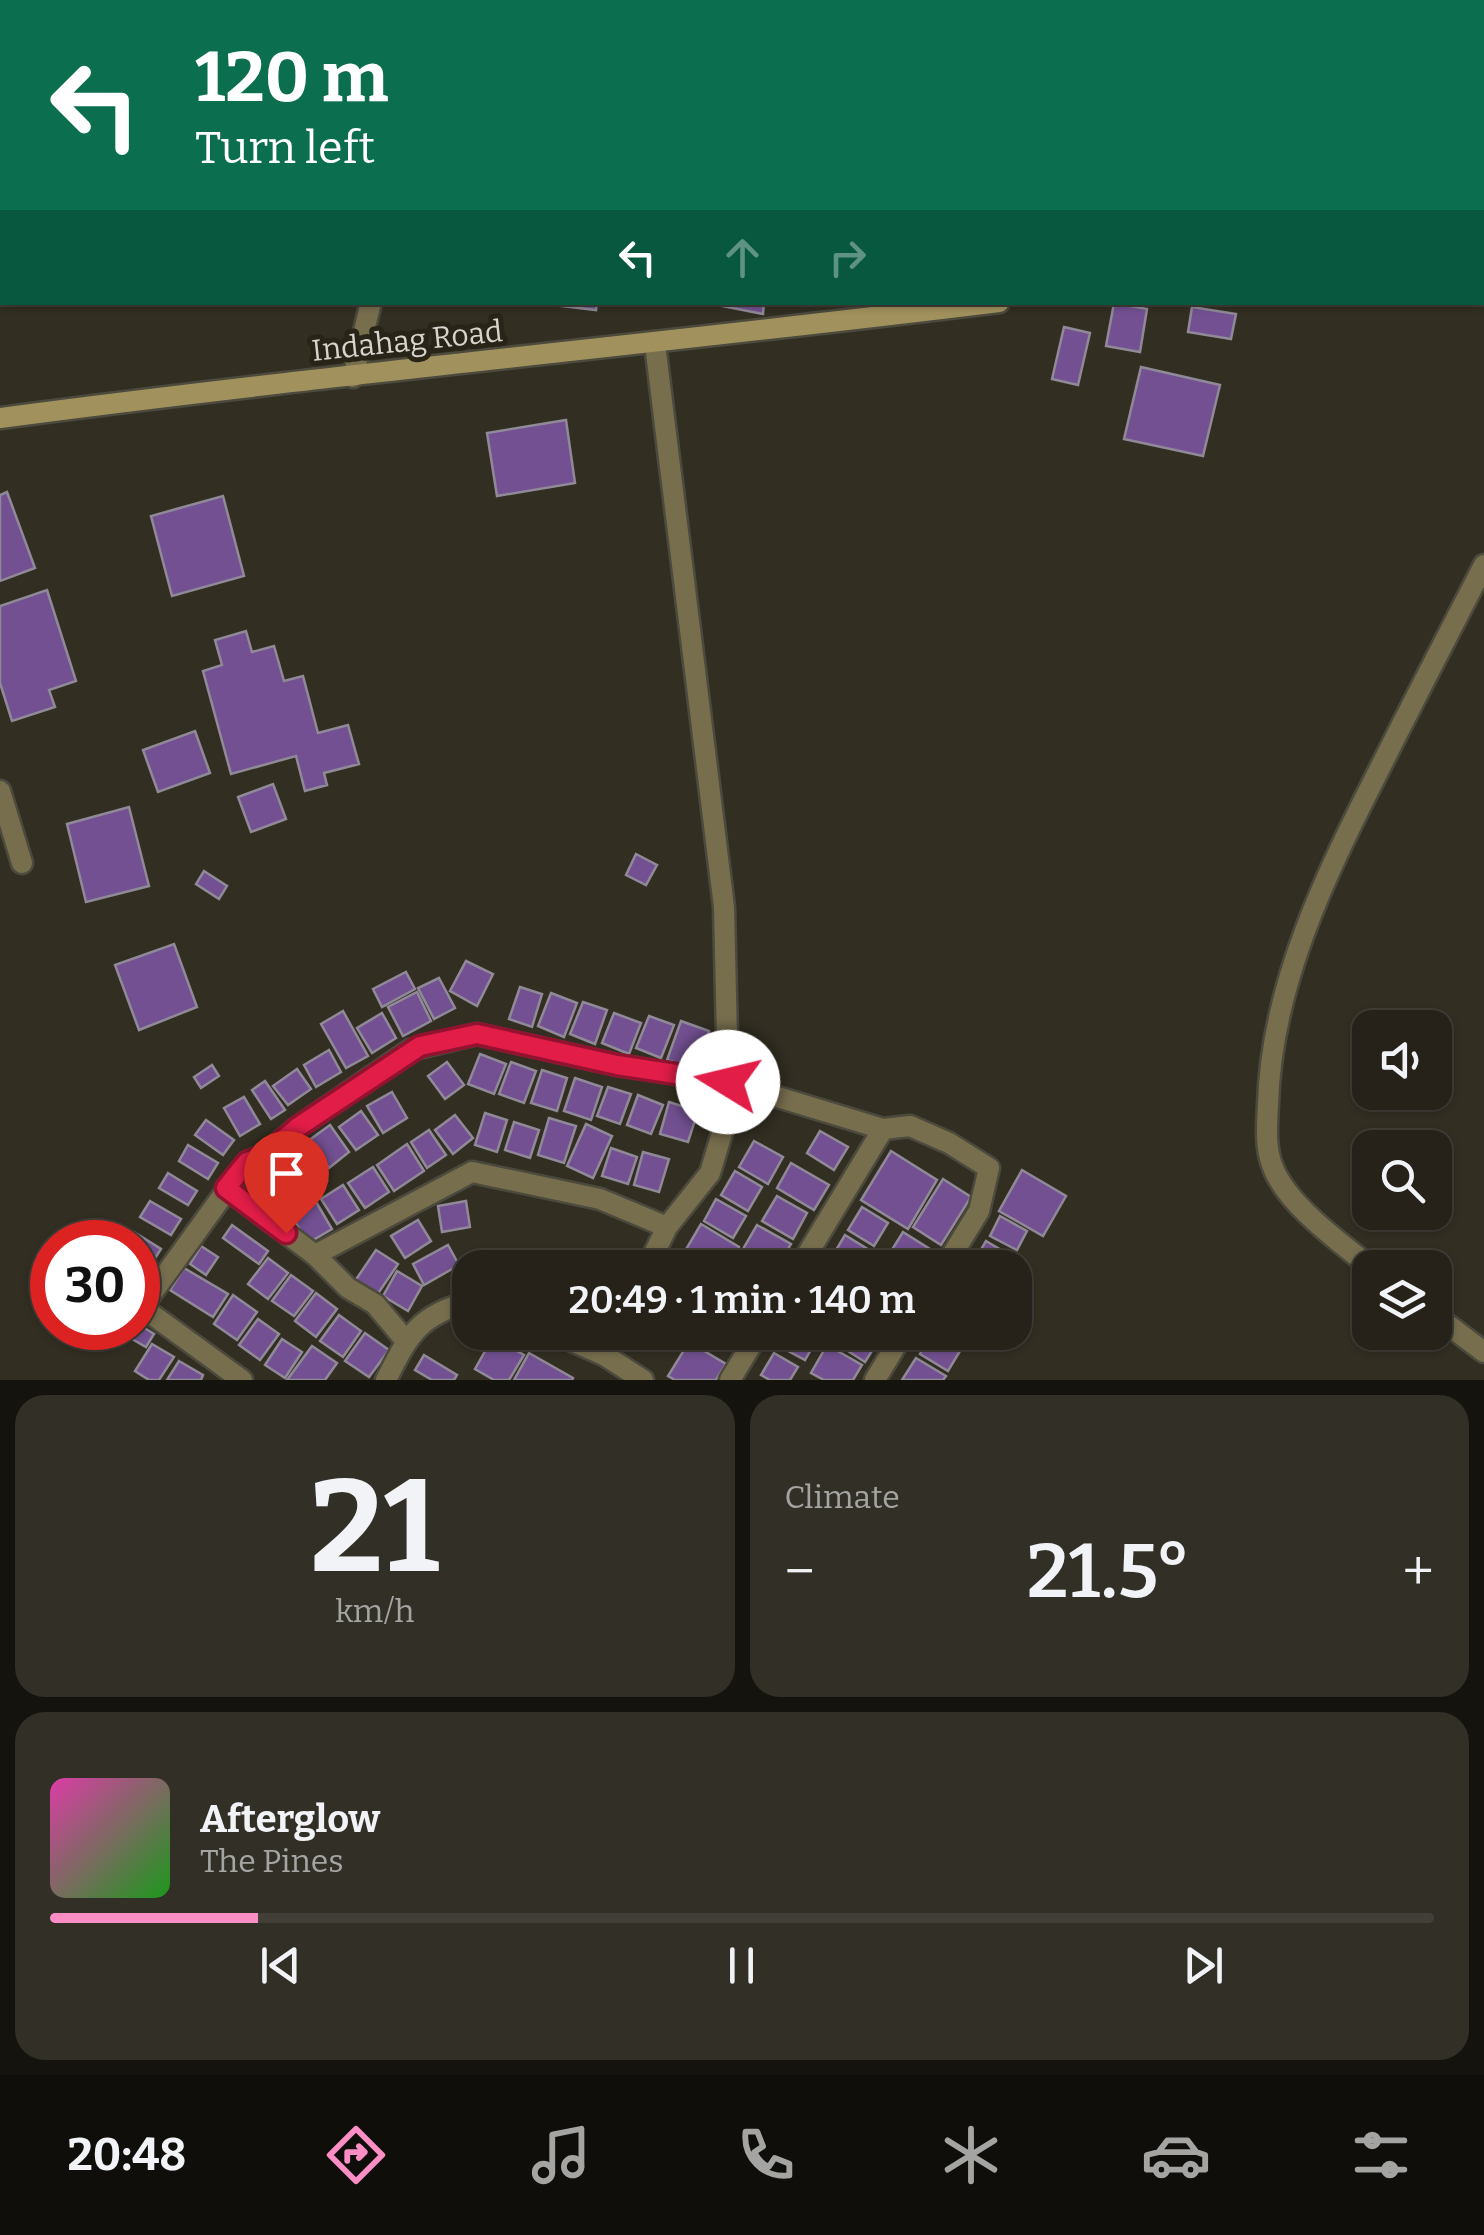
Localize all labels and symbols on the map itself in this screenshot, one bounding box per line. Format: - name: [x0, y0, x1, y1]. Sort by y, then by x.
- street label: Indahag Road: [310, 313, 504, 369]
- position arrow: [676, 1030, 780, 1134]
- pin: [244, 1131, 329, 1234]
- speed limit sign: 30: [30, 1220, 160, 1350]

